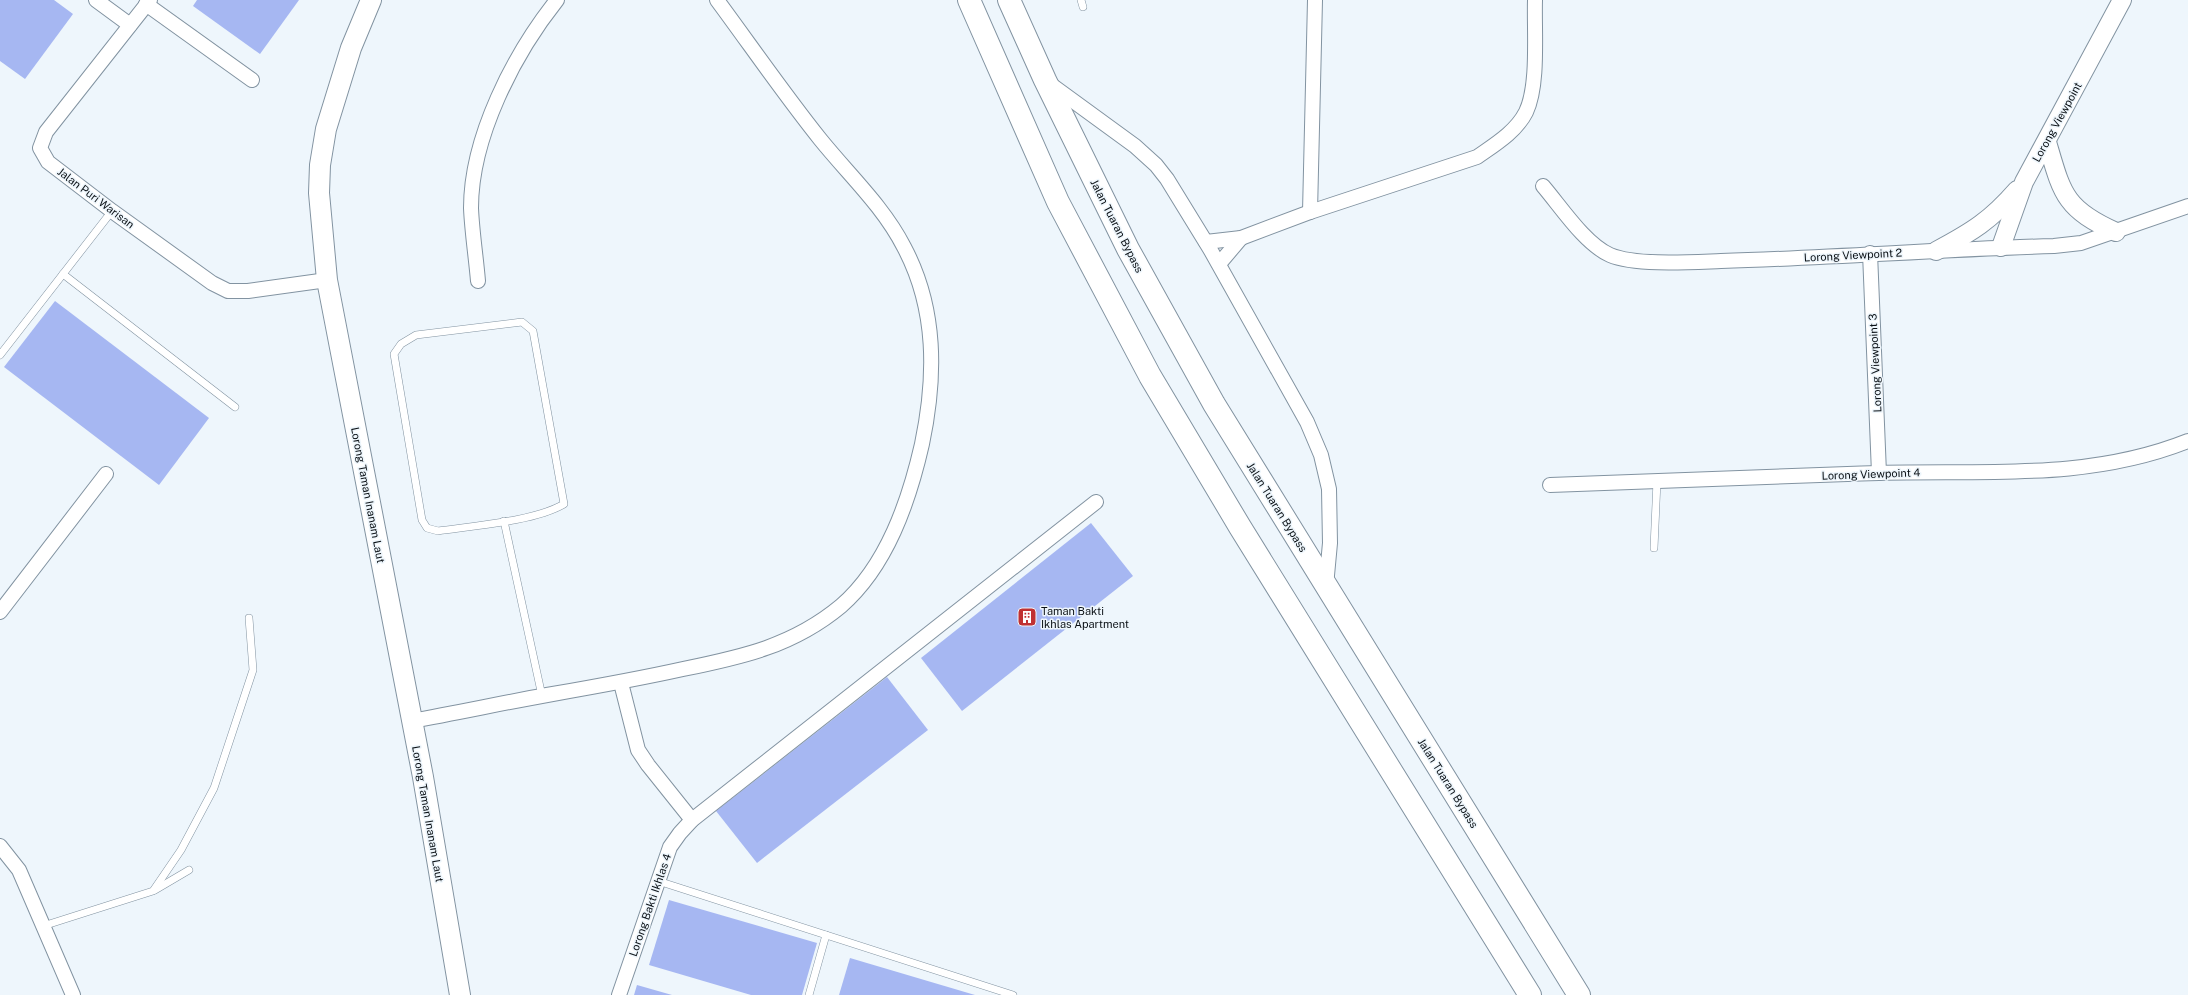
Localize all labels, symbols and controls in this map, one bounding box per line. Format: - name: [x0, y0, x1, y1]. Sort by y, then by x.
- street label: Lorong Viewpoint: [2030, 80, 2084, 164]
- street label: Jalan Puri Warisan: [55, 165, 137, 231]
- street label: Jalan Tuaran Bypass: [1088, 177, 1146, 275]
- street label: Lorong Viewpoint 2: [1804, 246, 1903, 264]
- street label: Lorong Viewpoint 3: [1866, 313, 1884, 413]
- street label: Lorong Taman Inanam Laut: [349, 426, 387, 564]
- street label: Jalan Tuaran Bypass: [1245, 460, 1310, 554]
- street label: Lorong Viewpoint 4: [1821, 466, 1921, 482]
- place label: Taman Bakti Ikhlas Apartment: [1041, 605, 1129, 630]
- building icon: Taman Bakti Ikhlas Apartment: [1016, 606, 1038, 628]
- street label: Jalan Tuaran Bypass: [1416, 736, 1481, 830]
- street label: Lorong Taman Inanam Laut: [410, 745, 446, 883]
- street label: Lorong Bakti Ikhlas 4: [627, 852, 673, 958]

